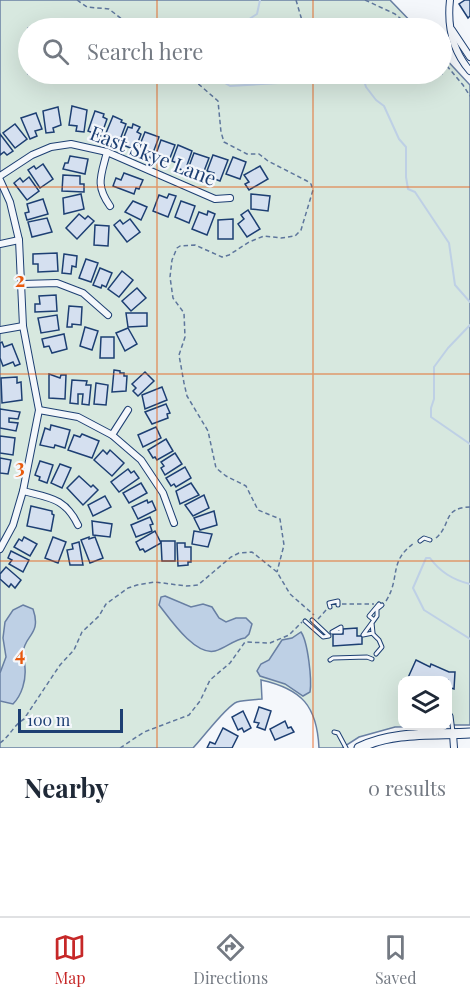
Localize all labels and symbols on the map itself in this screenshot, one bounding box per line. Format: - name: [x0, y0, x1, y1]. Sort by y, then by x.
- street label: East Skye Lane: [86, 118, 221, 191]
- text: 2: [15, 265, 25, 292]
- text: 3: [15, 452, 25, 479]
- text: 4: [15, 639, 25, 666]
- scale bar: [18, 706, 123, 734]

